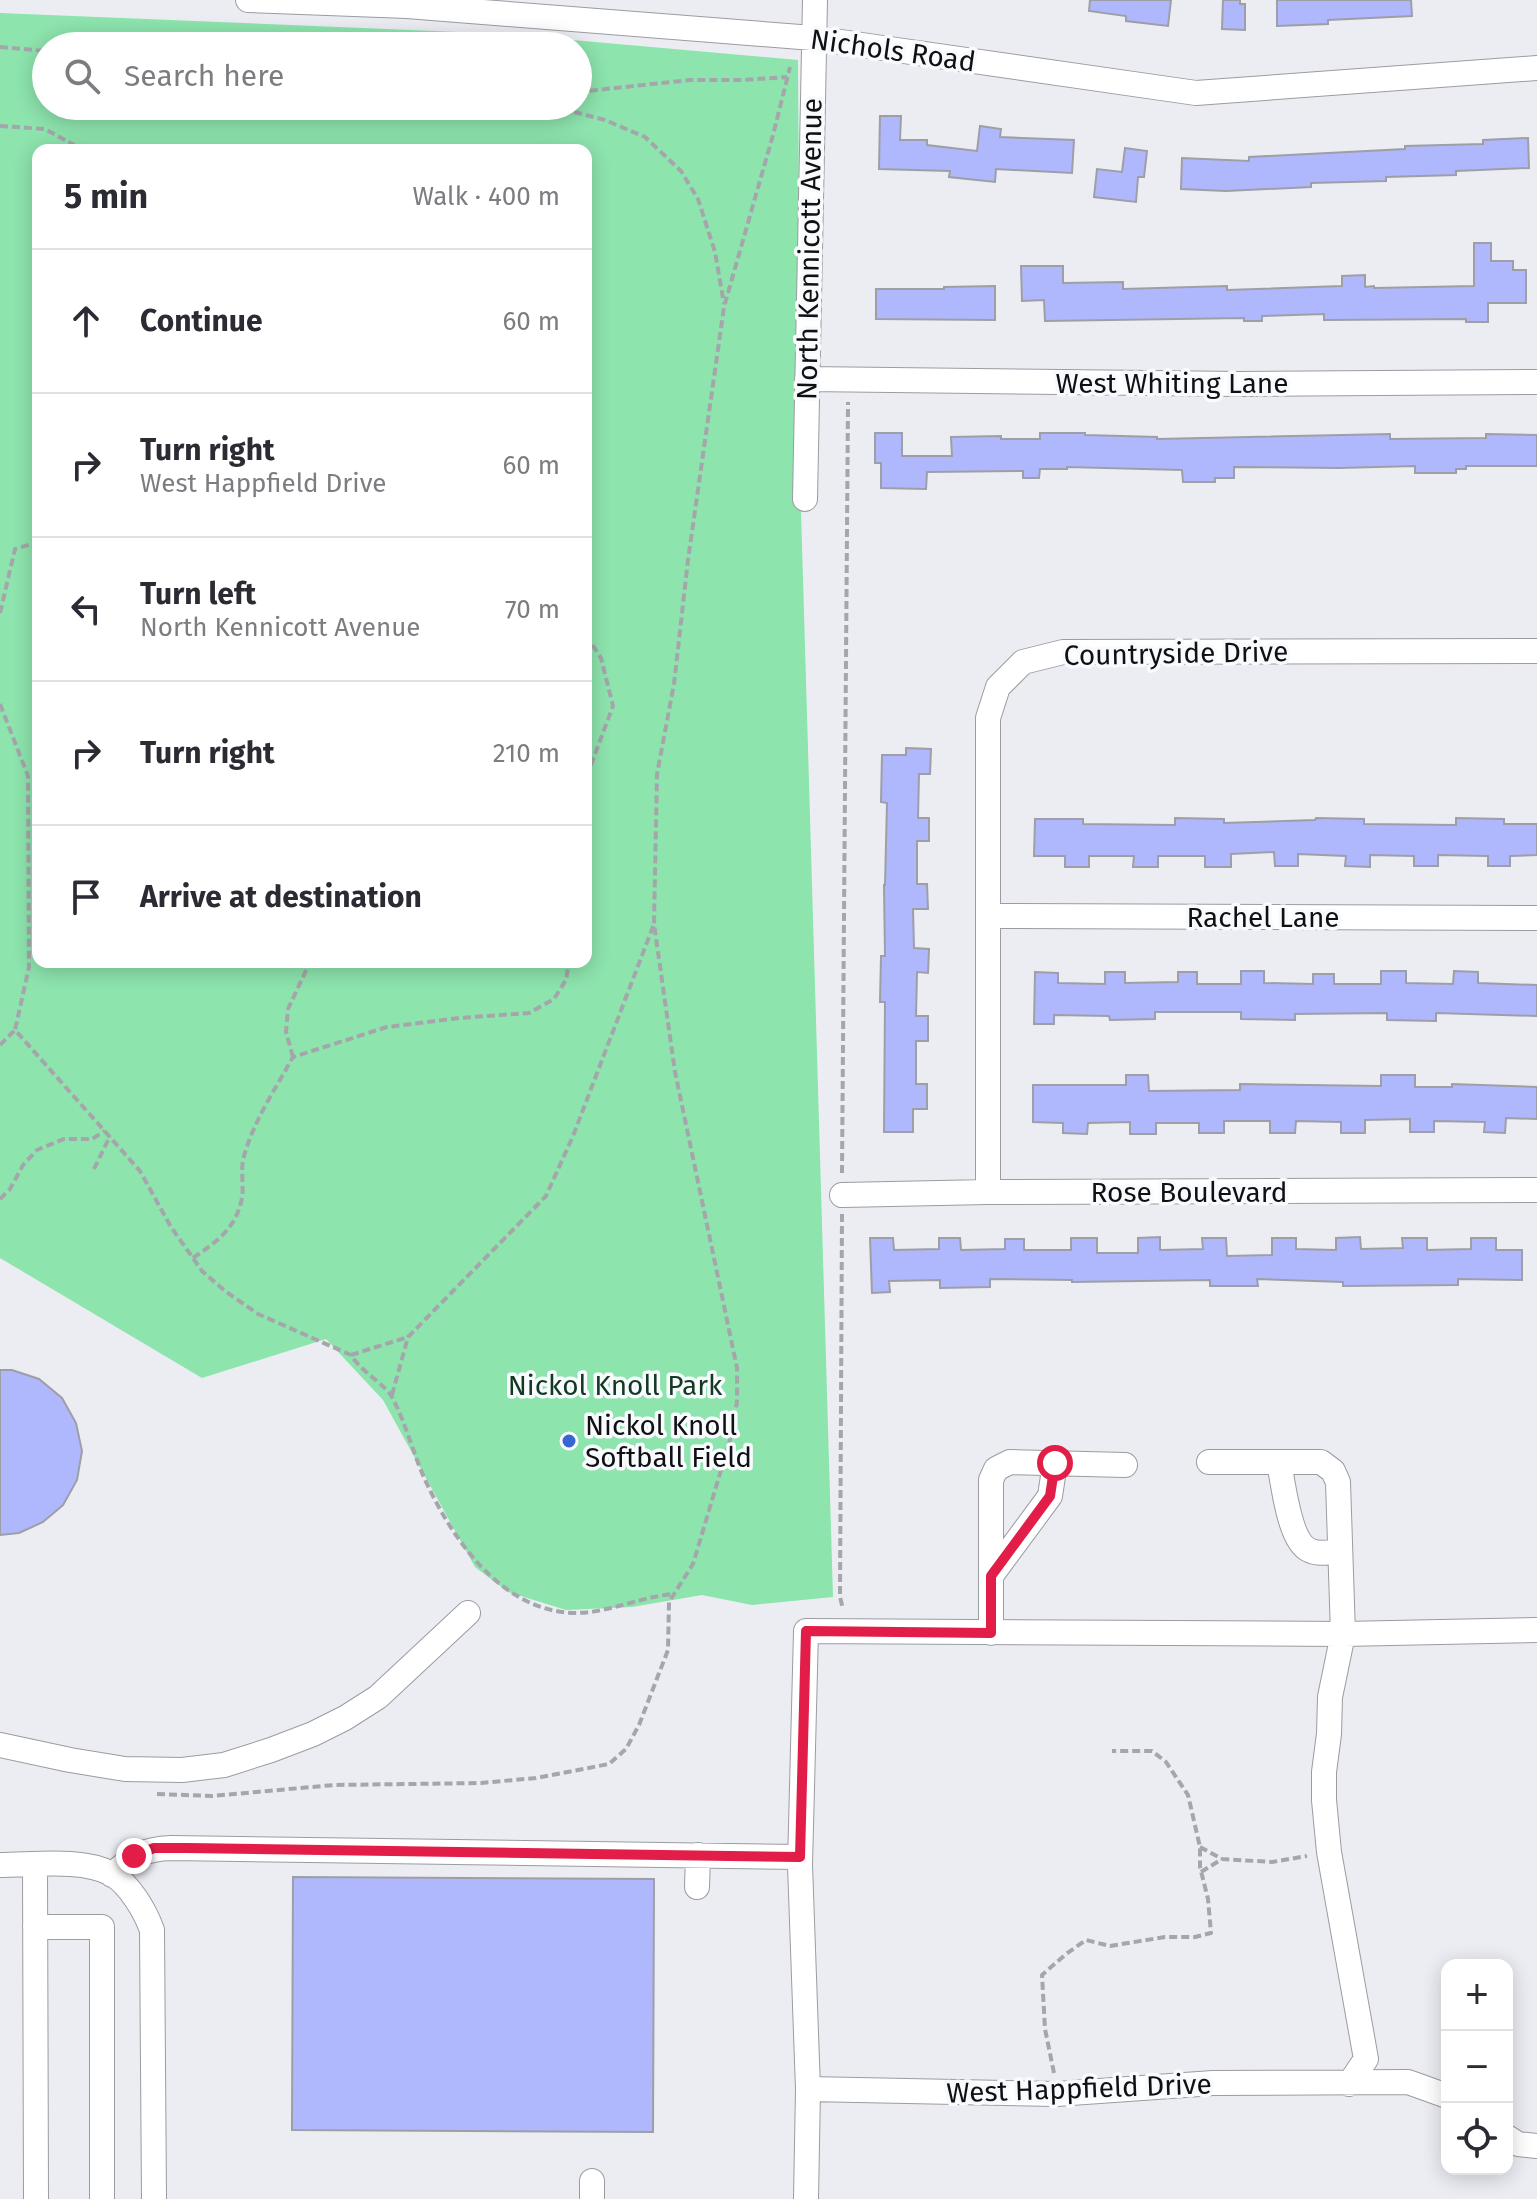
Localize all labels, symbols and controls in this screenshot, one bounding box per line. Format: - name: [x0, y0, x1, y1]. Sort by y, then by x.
- street label: Nichols Road: [808, 23, 978, 78]
- search box: [32, 32, 592, 120]
- icon: search: [60, 54, 104, 98]
- text: Search here: [124, 58, 284, 94]
- street label: North Kennicott Avenue: [790, 98, 829, 400]
- text: 5 min: [64, 176, 148, 217]
- text: Walk · 400 m: [412, 181, 560, 212]
- icon: ahead: [64, 299, 108, 343]
- text: Continue: [140, 303, 263, 339]
- text: 60 m: [502, 306, 560, 337]
- street label: West Whiting Lane: [1055, 367, 1289, 400]
- text: Turn right: [140, 432, 275, 468]
- icon: right: [64, 443, 108, 487]
- text: 60 m: [502, 450, 560, 481]
- text: West Happfield Drive: [140, 468, 387, 499]
- text: Turn left: [140, 576, 256, 612]
- icon: left: [64, 587, 108, 631]
- text: 70 m: [505, 594, 560, 625]
- text: North Kennicott Avenue: [140, 612, 420, 643]
- street label: Countryside Drive: [1063, 635, 1289, 672]
- icon: right: [64, 731, 108, 775]
- text: Turn right: [140, 735, 275, 771]
- text: 210 m: [493, 738, 560, 769]
- icon: arrive: [64, 875, 108, 919]
- text: Arrive at destination: [140, 879, 422, 915]
- street label: Rachel Lane: [1186, 901, 1340, 934]
- street label: Rose Boulevard: [1091, 1176, 1287, 1209]
- park label: Nickol Knoll Park: [508, 1369, 723, 1402]
- place label: Nickol Knoll Softball Field: [585, 1409, 752, 1474]
- marker: Nickol Knoll Softball Field: [560, 1432, 578, 1450]
- route start: [1037, 1445, 1073, 1481]
- route end: [116, 1838, 152, 1874]
- map controls: [1441, 1959, 1513, 2175]
- button: +: [1441, 1959, 1513, 2031]
- button: −: [1441, 2031, 1513, 2103]
- street label: West Happfield Drive: [946, 2067, 1212, 2110]
- button: locate: [1441, 2103, 1513, 2175]

